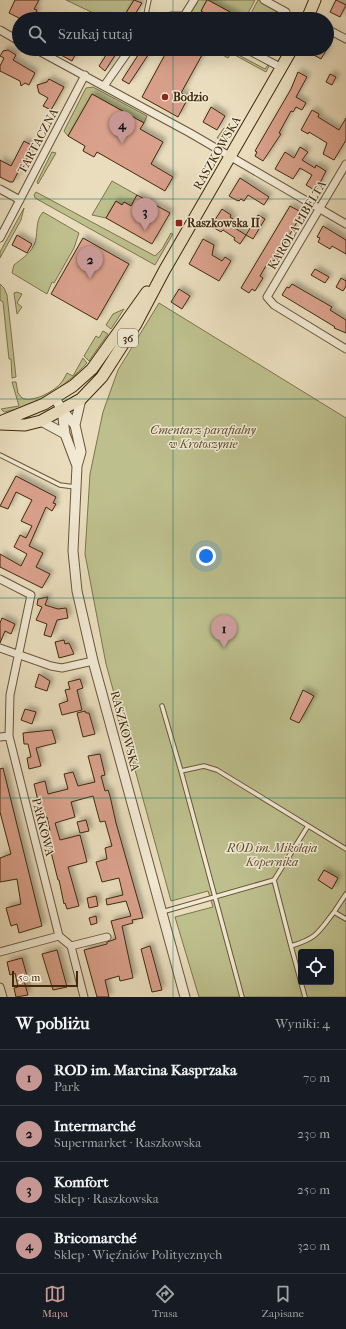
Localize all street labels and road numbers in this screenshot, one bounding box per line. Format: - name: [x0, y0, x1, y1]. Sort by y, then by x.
- street label: TARTACZNA: [15, 106, 61, 176]
- street label: RASZKOWSKA: [190, 114, 244, 192]
- street label: KAROLA LIBELTA: [265, 178, 329, 272]
- road number: 36: [118, 329, 138, 347]
- street label: RASZKOWSKA: [108, 689, 143, 773]
- street label: PARKOWA: [29, 796, 57, 858]

